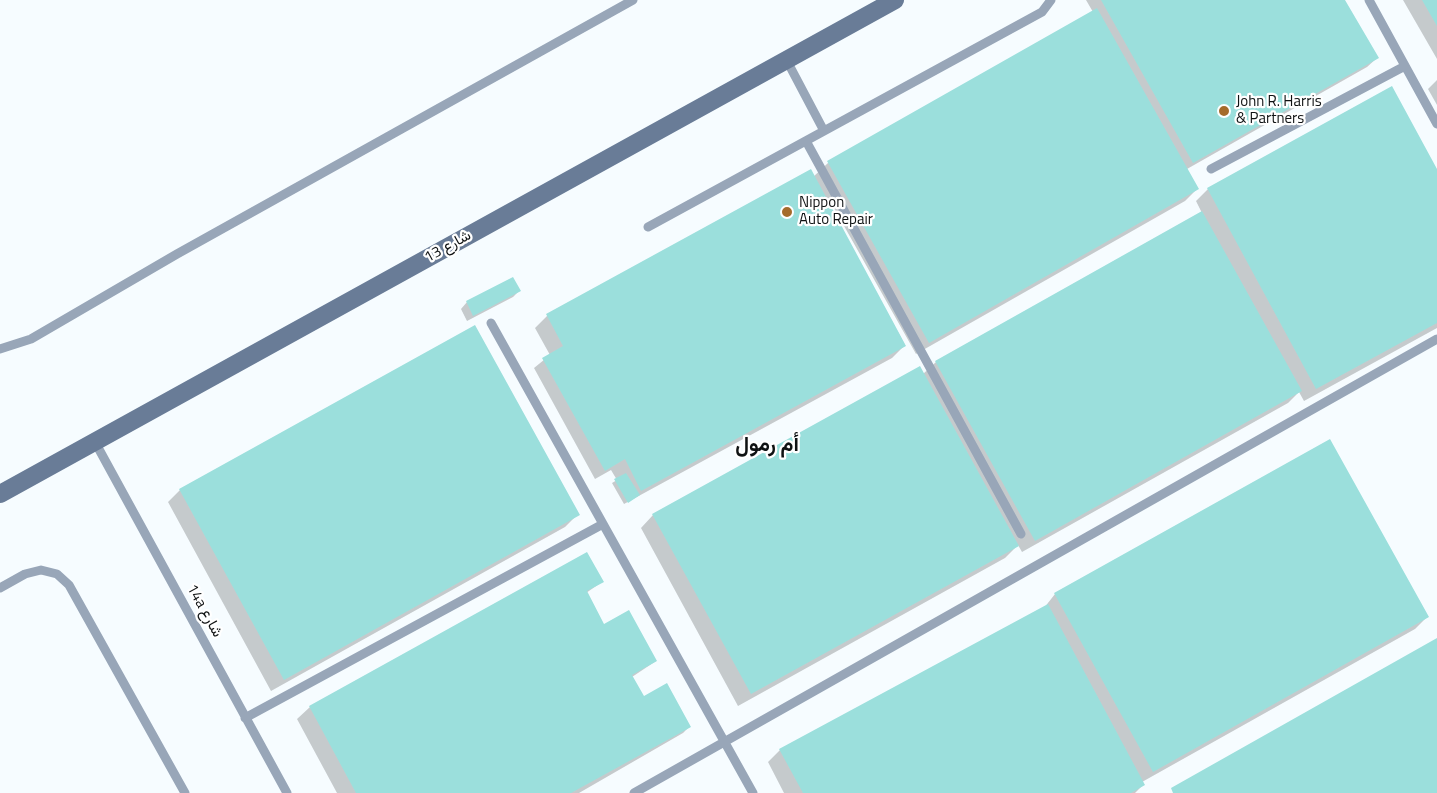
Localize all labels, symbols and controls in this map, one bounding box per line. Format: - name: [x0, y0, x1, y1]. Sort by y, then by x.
- place label: John R. Harris & Partners: [1236, 93, 1322, 128]
- marker: John R. Harris & Partners: [1217, 104, 1231, 118]
- place label: Nippon Auto Repair: [799, 194, 873, 229]
- marker: Nippon Auto Repair: [780, 205, 794, 219]
- street label: شارع 13: [422, 227, 474, 267]
- district label: أم رمول: [735, 433, 799, 459]
- street label: 14a شارع: [182, 581, 226, 641]

